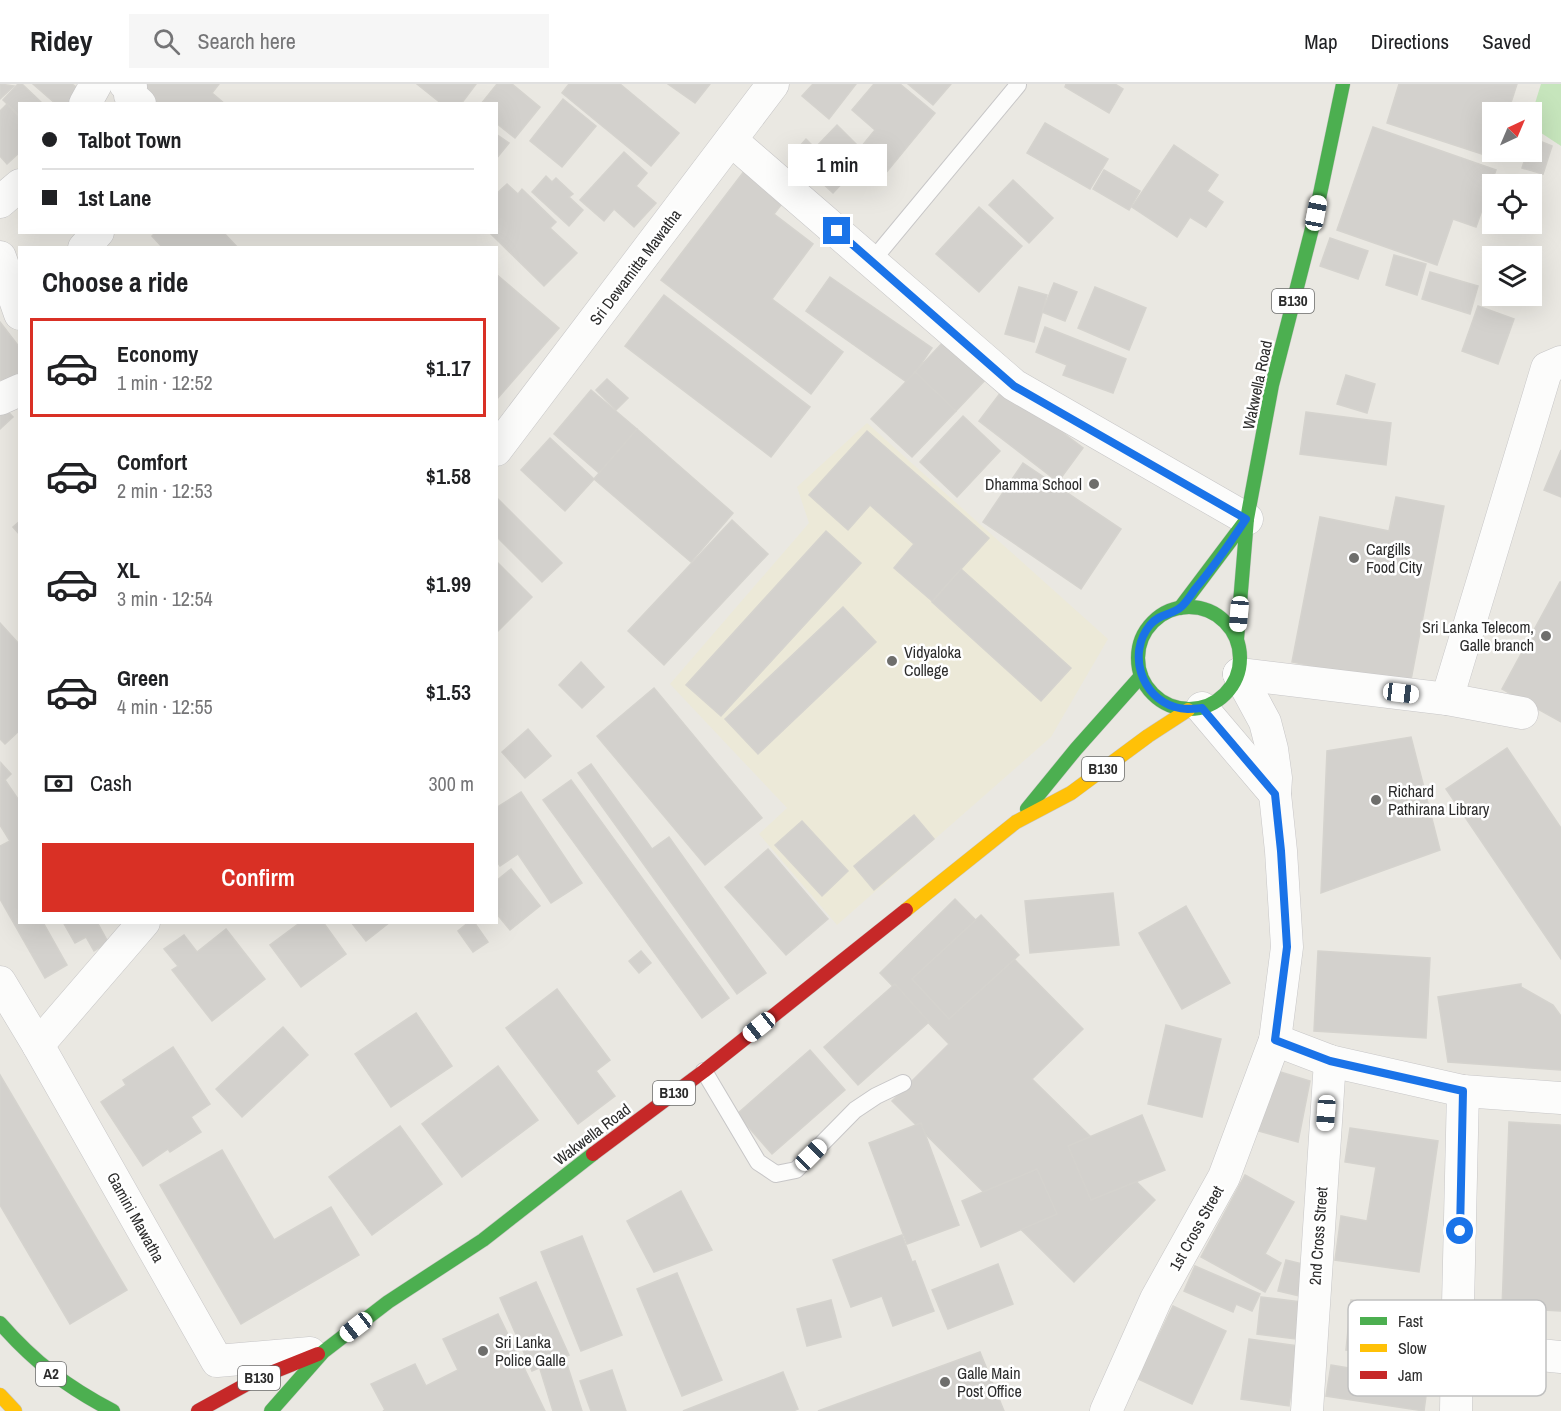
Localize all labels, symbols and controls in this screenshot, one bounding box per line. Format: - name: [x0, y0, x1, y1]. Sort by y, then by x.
- search box: [129, 14, 549, 68]
- text: Ridey: [30, 22, 93, 60]
- icon: search: [150, 25, 183, 58]
- text: Search here: [198, 26, 296, 56]
- text: Map: [1304, 27, 1338, 56]
- text: Directions: [1371, 27, 1449, 56]
- text: Saved: [1482, 27, 1531, 56]
- north arrow: [1482, 102, 1542, 162]
- map controls: [1482, 102, 1542, 306]
- text: Talbot Town: [78, 125, 182, 155]
- callout: 1 min: [788, 144, 886, 186]
- text: 1 min: [816, 151, 859, 178]
- button: locate: [1482, 174, 1542, 234]
- text: 1st Lane: [78, 183, 151, 213]
- car: [1304, 194, 1328, 232]
- street label: Sri Dewamitta Mawatha: [584, 204, 686, 330]
- route end: [823, 217, 850, 244]
- button: layers: [1482, 246, 1542, 306]
- text: Choose a ride: [42, 264, 188, 300]
- road number: B130: [1272, 289, 1314, 313]
- street label: Wakwella Road: [1237, 338, 1277, 432]
- text: Economy: [117, 339, 198, 369]
- icon: car: [45, 341, 99, 395]
- text: $1.17: [426, 353, 471, 383]
- text: 1 min · 12:52: [117, 369, 213, 396]
- text: Comfort: [117, 447, 187, 477]
- icon: car: [45, 449, 99, 503]
- text: $1.58: [426, 461, 471, 491]
- place label: Dhamma School: [985, 473, 1082, 495]
- text: 2 min · 12:53: [117, 477, 213, 504]
- marker: Dhamma School: [1087, 477, 1101, 491]
- place label: Cargills Food City: [1366, 538, 1423, 578]
- marker: Cargills Food City: [1347, 551, 1361, 565]
- text: XL: [117, 555, 140, 585]
- icon: car: [45, 557, 99, 611]
- text: $1.99: [426, 569, 471, 599]
- text: 3 min · 12:54: [117, 585, 213, 612]
- car: [1228, 595, 1250, 633]
- place label: Sri Lanka Telecom, Galle branch: [1422, 616, 1534, 656]
- marker: Sri Lanka Telecom, Galle branch: [1539, 629, 1553, 643]
- place label: Vidyaloka College: [904, 641, 962, 681]
- marker: Vidyaloka College: [885, 654, 899, 668]
- text: Green: [117, 663, 169, 693]
- icon: car: [45, 665, 99, 719]
- text: $1.53: [426, 677, 471, 707]
- car: [1382, 682, 1420, 704]
- text: 4 min · 12:55: [117, 693, 213, 720]
- road number: B130: [1082, 757, 1124, 781]
- icon: cash: [42, 767, 75, 800]
- text: Cash: [90, 768, 132, 798]
- text: 300 m: [428, 770, 474, 797]
- place label: Richard Pathirana Library: [1388, 780, 1490, 820]
- marker: Richard Pathirana Library: [1369, 793, 1383, 807]
- button: Confirm: [42, 843, 474, 912]
- car: [739, 1009, 779, 1045]
- road number: B130: [653, 1081, 695, 1105]
- car: [1316, 1094, 1336, 1132]
- street label: Wakwella Road: [549, 1098, 635, 1170]
- car: [792, 1136, 830, 1174]
- street label: Gamini Mawatha: [102, 1168, 170, 1267]
- street label: 1st Cross Street: [1164, 1181, 1229, 1274]
- street label: 2nd Cross Street: [1304, 1186, 1332, 1286]
- route start: [1446, 1217, 1473, 1244]
- legend: [1348, 1300, 1546, 1396]
- car: [336, 1309, 376, 1345]
- text: Fast: [1398, 1310, 1423, 1332]
- place label: Sri Lanka Police Galle: [495, 1331, 566, 1371]
- text: Slow: [1398, 1337, 1427, 1359]
- marker: Sri Lanka Police Galle: [476, 1344, 490, 1358]
- road number: A2: [36, 1362, 66, 1386]
- place label: Galle Main Post Office: [957, 1362, 1022, 1402]
- text: Jam: [1398, 1364, 1423, 1386]
- road number: B130: [238, 1366, 280, 1390]
- marker: Galle Main Post Office: [938, 1375, 952, 1389]

